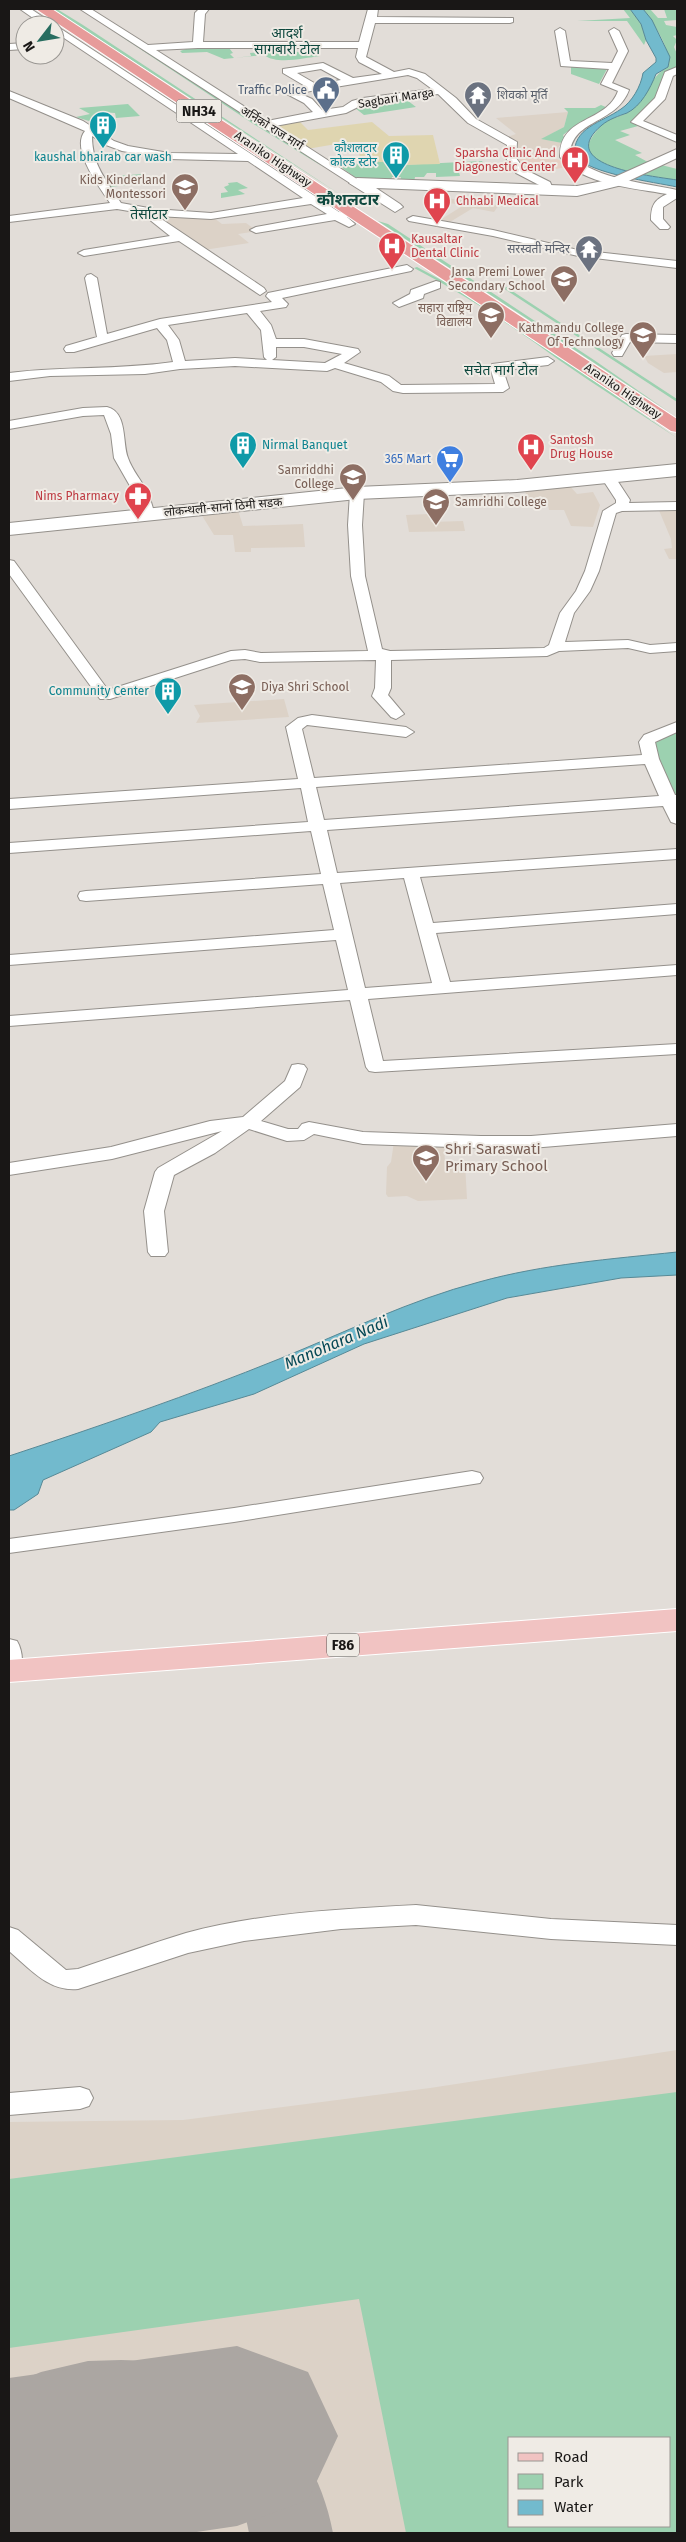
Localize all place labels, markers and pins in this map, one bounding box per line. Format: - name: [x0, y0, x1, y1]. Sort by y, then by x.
- public building icon: Traffic Police: [311, 75, 341, 114]
- temple icon: शिवको मूर्ति: [463, 80, 493, 119]
- place label: Traffic Police: [238, 83, 307, 97]
- place label: शिवको मूर्ति: [497, 87, 549, 103]
- building icon: kaushal bhairab car wash: [88, 110, 118, 149]
- place label: कौशलटार कोल्ड स्टोर: [330, 140, 378, 169]
- building icon: कौशलटार कोल्ड स्टोर: [381, 140, 411, 179]
- hospital icon: Sparsha Clinic And Diagonestic Center: [560, 145, 590, 184]
- place label: Sparsha Clinic And Diagonestic Center: [454, 146, 556, 174]
- place label: kaushal bhairab car wash: [34, 150, 172, 164]
- school or university icon: Kids Kinderland Montessori: [170, 172, 200, 211]
- place label: Kids Kinderland Montessori: [80, 173, 166, 201]
- hospital icon: Chhabi Medical: [422, 186, 452, 225]
- place label: Chhabi Medical: [456, 194, 539, 208]
- hospital icon: Kausaltar Dental Clinic: [377, 231, 407, 270]
- place label: Kausaltar Dental Clinic: [411, 232, 480, 260]
- temple icon: सरस्वती मन्दिर: [574, 234, 604, 273]
- place label: सरस्वती मन्दिर: [507, 241, 571, 256]
- school or university icon: Jana Premi Lower Secondary School: [549, 264, 579, 303]
- place label: Jana Premi Lower Secondary School: [448, 265, 545, 293]
- place label: सहारा राष्ट्रिय विद्यालय: [418, 300, 473, 329]
- school or university icon: सहारा राष्ट्रिय विद्यालय: [476, 300, 506, 339]
- school or university icon: Kathmandu College Of Technology: [628, 320, 658, 359]
- place label: Kathmandu College Of Technology: [518, 321, 624, 349]
- building icon: Nirmal Banquet: [228, 430, 258, 469]
- hospital icon: Santosh Drug House: [516, 432, 546, 471]
- place label: Santosh Drug House: [550, 433, 613, 461]
- place label: Nirmal Banquet: [262, 438, 348, 452]
- supermarket icon: 365 Mart: [435, 444, 465, 483]
- place label: 365 Mart: [385, 452, 432, 466]
- school or university icon: Samriddhi College: [338, 462, 368, 501]
- place label: Samriddhi College: [278, 463, 334, 491]
- pharmacy icon: Nims Pharmacy: [123, 481, 153, 520]
- school or university icon: Samridhi College: [421, 487, 451, 526]
- place label: Nims Pharmacy: [35, 489, 119, 503]
- place label: Samridhi College: [455, 495, 547, 509]
- school or university icon: Diya Shri School: [227, 672, 257, 711]
- building icon: Community Center: [153, 676, 183, 715]
- place label: Diya Shri School: [261, 680, 350, 694]
- place label: Community Center: [49, 684, 149, 698]
- place label: Shri Saraswati Primary School: [445, 1140, 548, 1175]
- school or university icon: Shri Saraswati Primary School: [411, 1143, 441, 1182]

